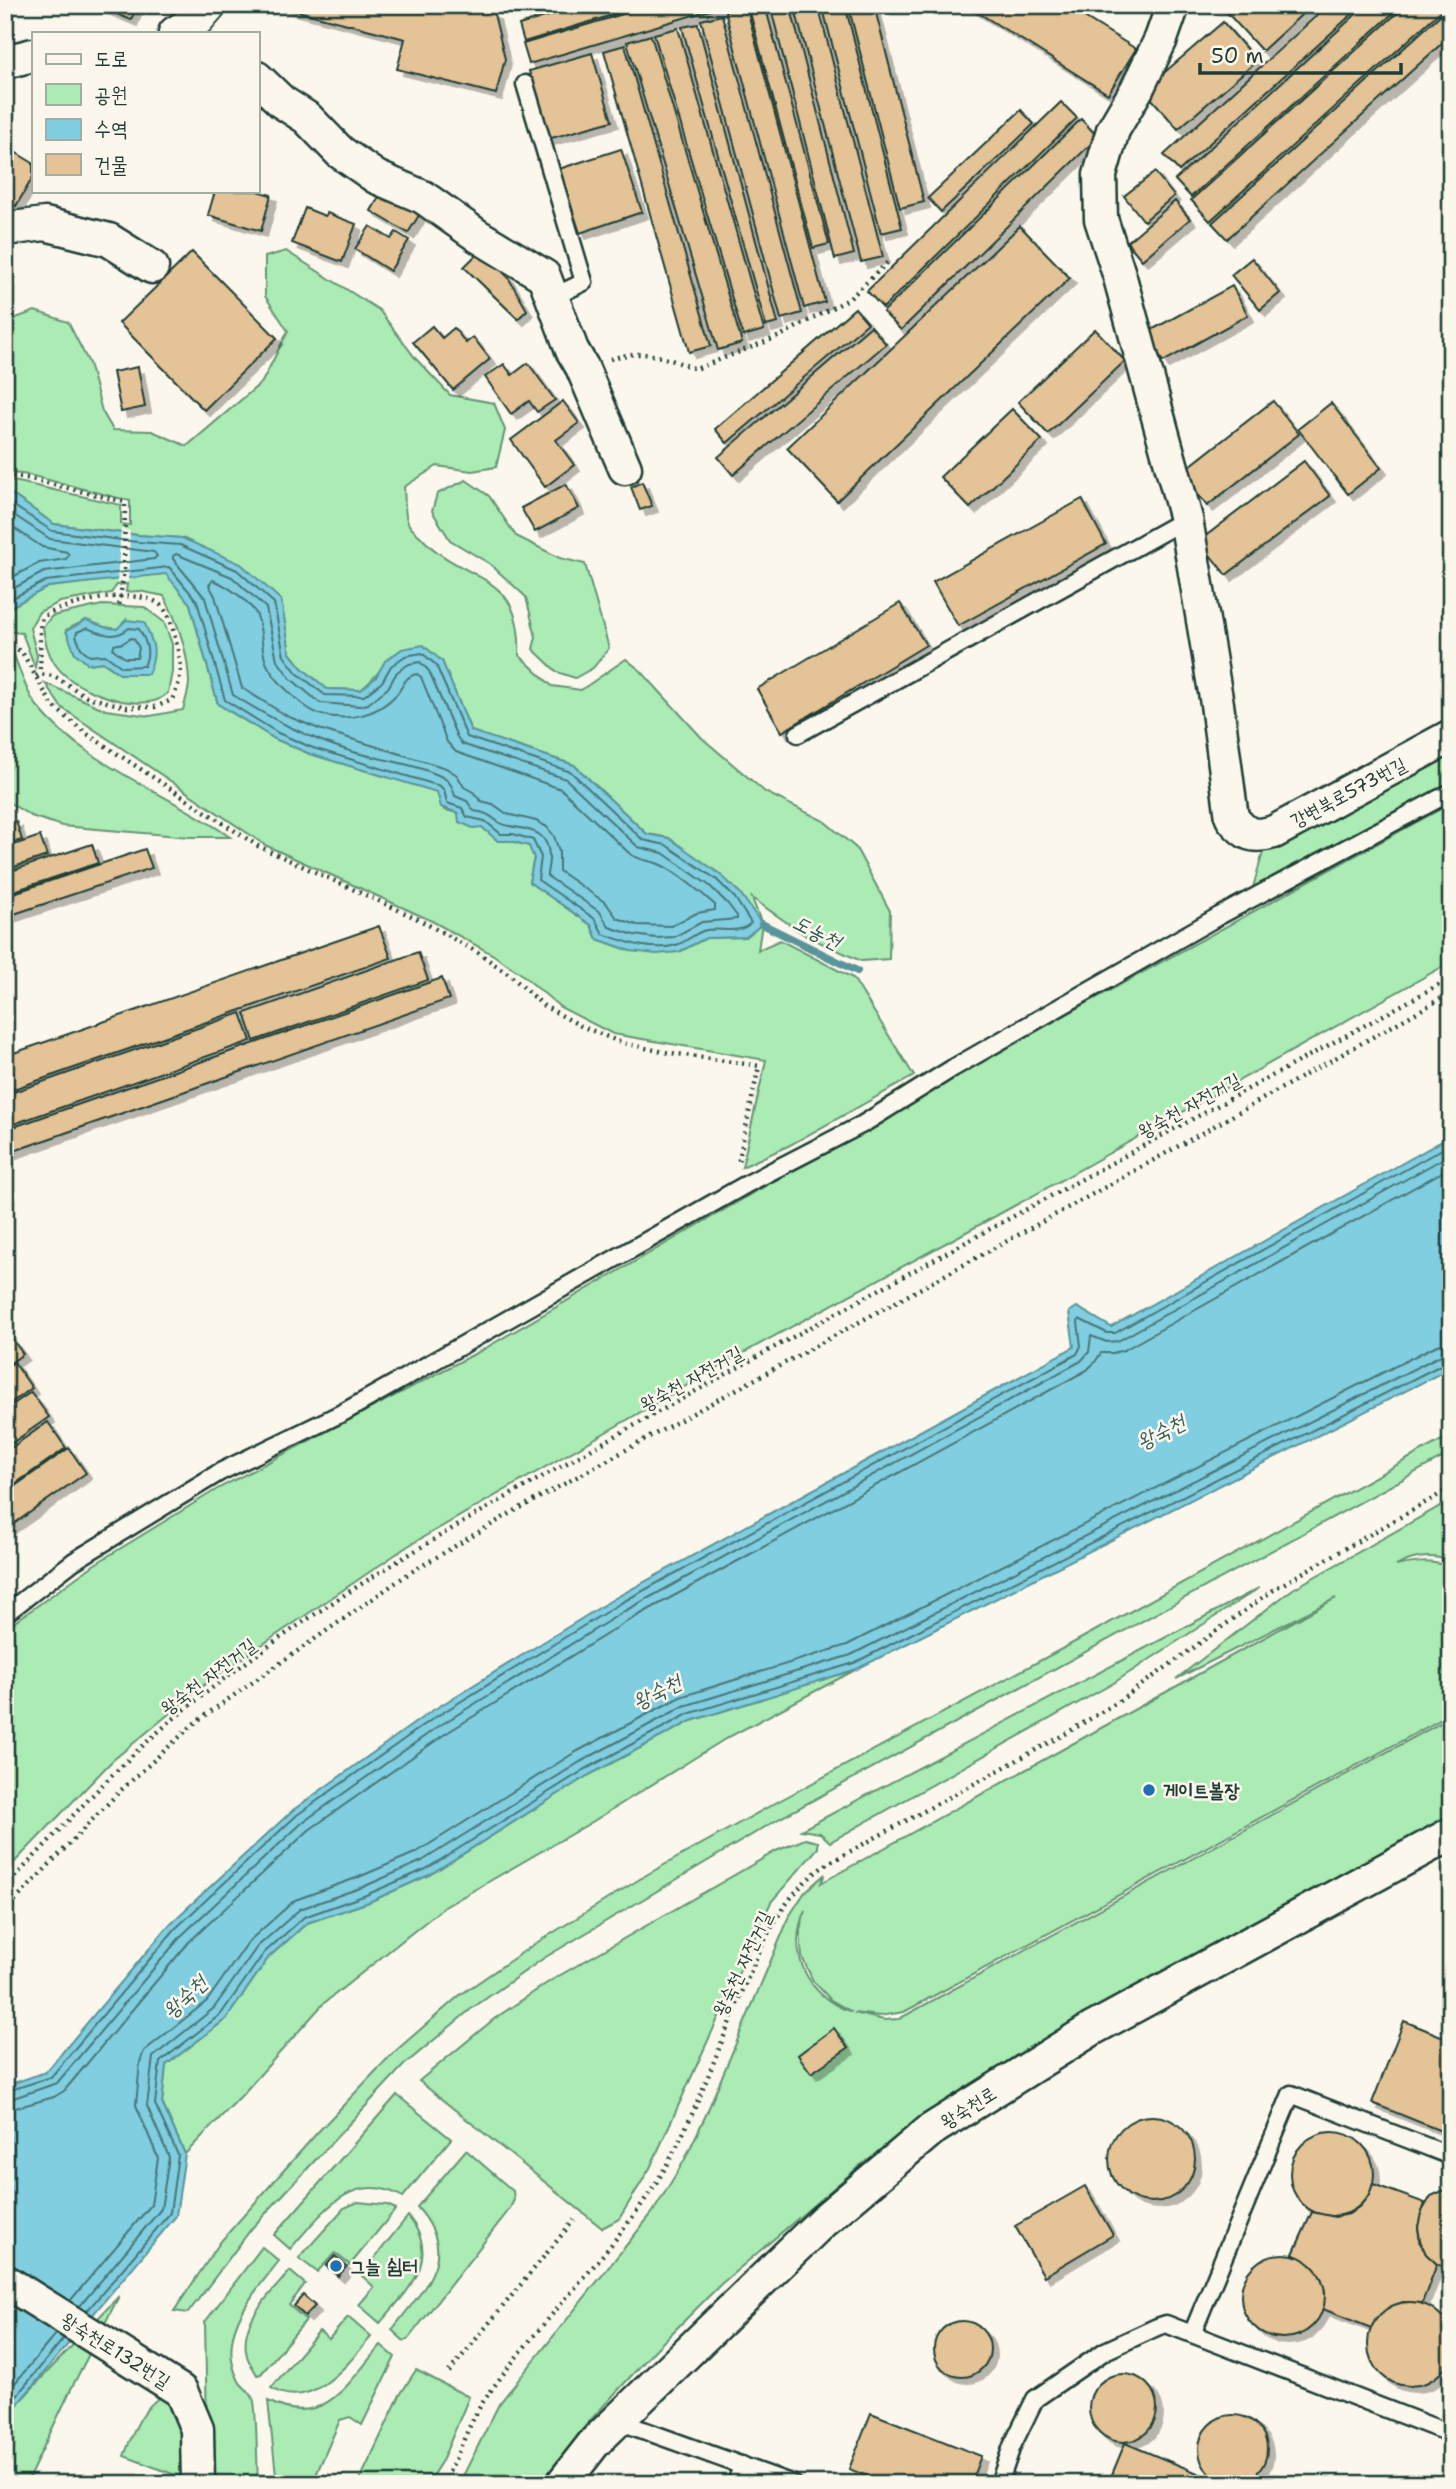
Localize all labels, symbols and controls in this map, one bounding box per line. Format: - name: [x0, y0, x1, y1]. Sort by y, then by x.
- legend: [32, 32, 259, 192]
- scale bar: [1200, 32, 1402, 76]
- text: 50 m: [1211, 42, 1264, 70]
- text: 도로: [94, 45, 128, 73]
- text: 공원: [94, 81, 128, 109]
- text: 수역: [94, 115, 128, 143]
- text: 건물: [94, 151, 128, 179]
- street label: 강변북로573번길: [1286, 751, 1410, 833]
- water label: 도농천: [788, 908, 848, 957]
- street label: 왕숙천 자전거길: [1134, 1067, 1245, 1144]
- street label: 왕숙천 자전거길: [636, 1340, 747, 1417]
- water label: 왕숙천: [1132, 1407, 1192, 1456]
- street label: 왕숙천 자전거길: [155, 1632, 261, 1721]
- water label: 왕숙천: [628, 1667, 688, 1716]
- place label: 게이트볼장: [1163, 1778, 1240, 1803]
- marker: 게이트볼장: [1141, 1782, 1157, 1798]
- street label: 왕숙천 자전거길: [707, 1906, 778, 2020]
- water label: 왕숙천: [157, 1968, 215, 2025]
- street label: 왕숙천로: [936, 2081, 1001, 2134]
- place label: 그늘 쉼터: [350, 2254, 418, 2279]
- marker: 그늘 쉼터: [328, 2258, 344, 2274]
- street label: 왕숙천로132번길: [56, 2307, 175, 2394]

